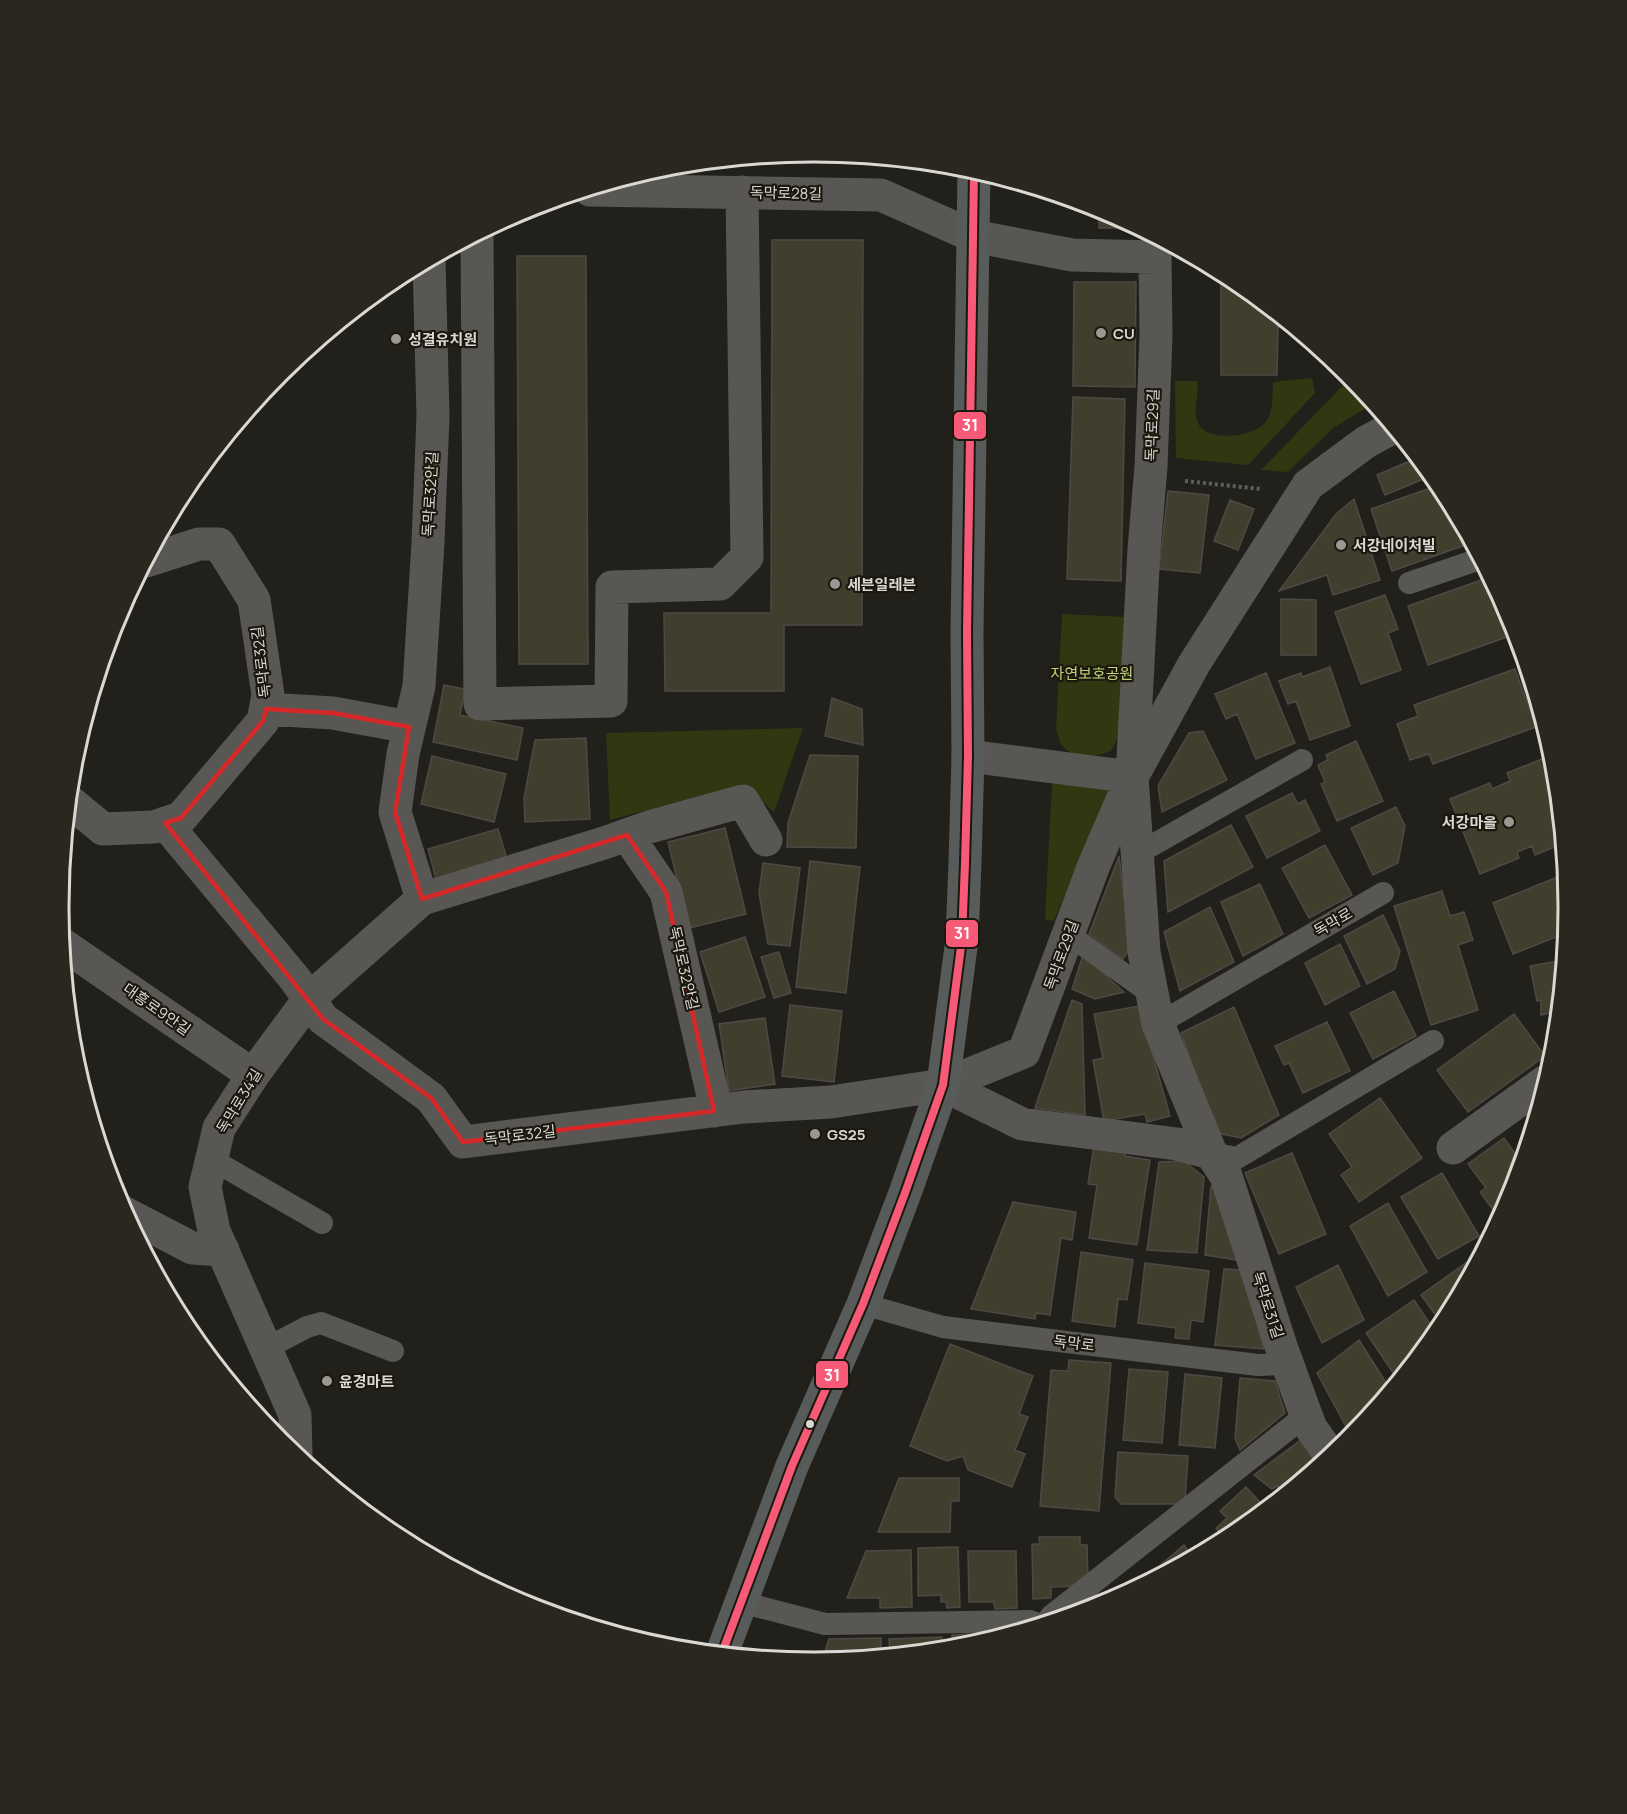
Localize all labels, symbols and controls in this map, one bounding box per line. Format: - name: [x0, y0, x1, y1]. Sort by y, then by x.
- street label: 독막로28길: [750, 182, 822, 204]
- place label: CU: [1113, 323, 1135, 344]
- marker: CU: [1094, 326, 1108, 340]
- place label: 성결유치원: [408, 329, 477, 350]
- marker: 성결유치원: [389, 332, 403, 346]
- street label: 독막로29길: [1140, 388, 1164, 462]
- line badge: 31: [953, 411, 987, 440]
- text: 31: [962, 414, 978, 436]
- street label: 독막로32안길: [417, 451, 443, 537]
- place label: 서강네이처빌: [1353, 535, 1436, 556]
- marker: 서강네이처빌: [1334, 538, 1348, 552]
- place label: 세븐일레븐: [847, 574, 916, 595]
- marker: 세븐일레븐: [828, 577, 842, 591]
- street label: 독막로32길: [246, 625, 276, 699]
- park label: 자연보호공원: [1051, 663, 1133, 684]
- place label: 서강마을: [1442, 812, 1497, 833]
- marker: 서강마을: [1502, 815, 1516, 829]
- street label: 독막로: [1310, 903, 1356, 941]
- street label: 독막로29길: [1039, 917, 1083, 993]
- line badge: 31: [945, 919, 979, 948]
- text: 31: [954, 922, 970, 944]
- street label: 독막로32안길: [664, 924, 704, 1012]
- street label: 대흥로9안길: [119, 978, 195, 1040]
- street label: 독막로34길: [211, 1065, 267, 1137]
- street label: 독막로32길: [483, 1120, 557, 1150]
- place label: GS25: [827, 1124, 866, 1145]
- marker: GS25: [808, 1127, 822, 1141]
- street label: 독막로31길: [1247, 1269, 1289, 1341]
- street label: 독막로: [1052, 1330, 1096, 1356]
- line badge: 31: [815, 1360, 849, 1389]
- text: 31: [824, 1364, 840, 1386]
- place label: 윤경마트: [339, 1371, 394, 1392]
- marker: 윤경마트: [320, 1374, 334, 1388]
- unlabelled marker: [804, 1418, 816, 1430]

